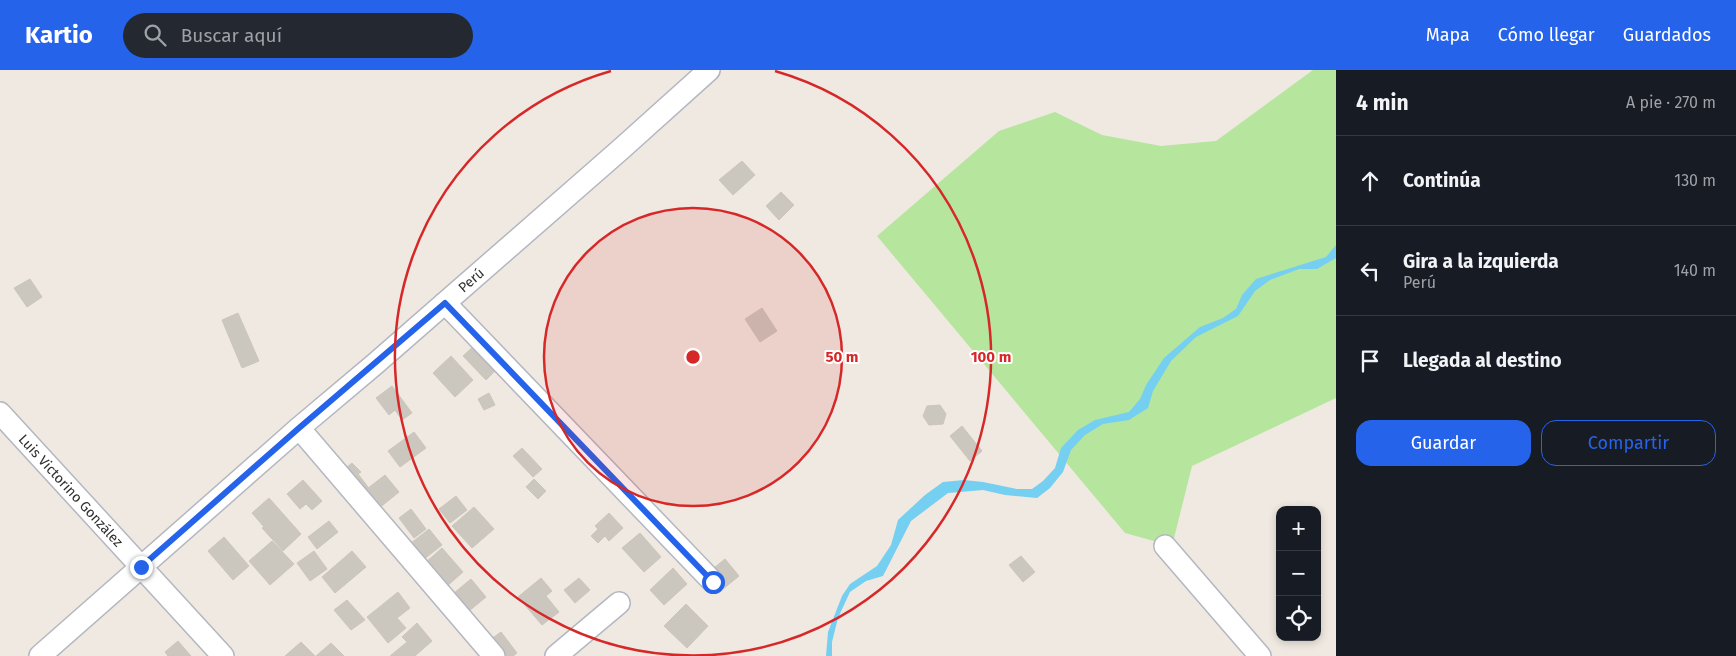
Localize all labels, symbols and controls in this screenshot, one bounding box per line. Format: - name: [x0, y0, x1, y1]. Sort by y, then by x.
- search box: [123, 13, 473, 58]
- text: Kartio: [25, 21, 93, 49]
- icon: search: [141, 21, 169, 49]
- text: Buscar aquí: [181, 24, 282, 47]
- text: Mapa: [1426, 24, 1470, 46]
- text: Cómo llegar: [1498, 24, 1595, 46]
- text: Guardados: [1623, 24, 1711, 46]
- text: 4 min: [1356, 90, 1409, 116]
- text: A pie · 270 m: [1626, 93, 1716, 112]
- icon: ahead: [1356, 167, 1384, 195]
- text: Continúa: [1403, 169, 1481, 192]
- text: 130 m: [1674, 171, 1716, 190]
- text: Gira a la izquierda: [1403, 250, 1559, 273]
- icon: left: [1356, 257, 1384, 285]
- text: 140 m: [1674, 261, 1716, 280]
- street label: Perú: [455, 264, 488, 296]
- text: Perú: [1403, 273, 1436, 292]
- icon: arrive: [1356, 347, 1384, 375]
- centre of rings: [684, 348, 702, 366]
- text: 50 m: [825, 348, 859, 366]
- text: 100 m: [971, 348, 1011, 366]
- text: Llegada al destino: [1403, 349, 1562, 372]
- button: Guardar: [1356, 420, 1531, 466]
- button: Compartir: [1541, 420, 1716, 466]
- street label: Luis Victorino González: [15, 431, 127, 550]
- map controls: [1276, 506, 1321, 641]
- button: +: [1276, 506, 1321, 551]
- button: −: [1276, 551, 1321, 596]
- route end: [130, 556, 153, 579]
- route start: [702, 571, 725, 594]
- button: locate: [1276, 596, 1321, 641]

